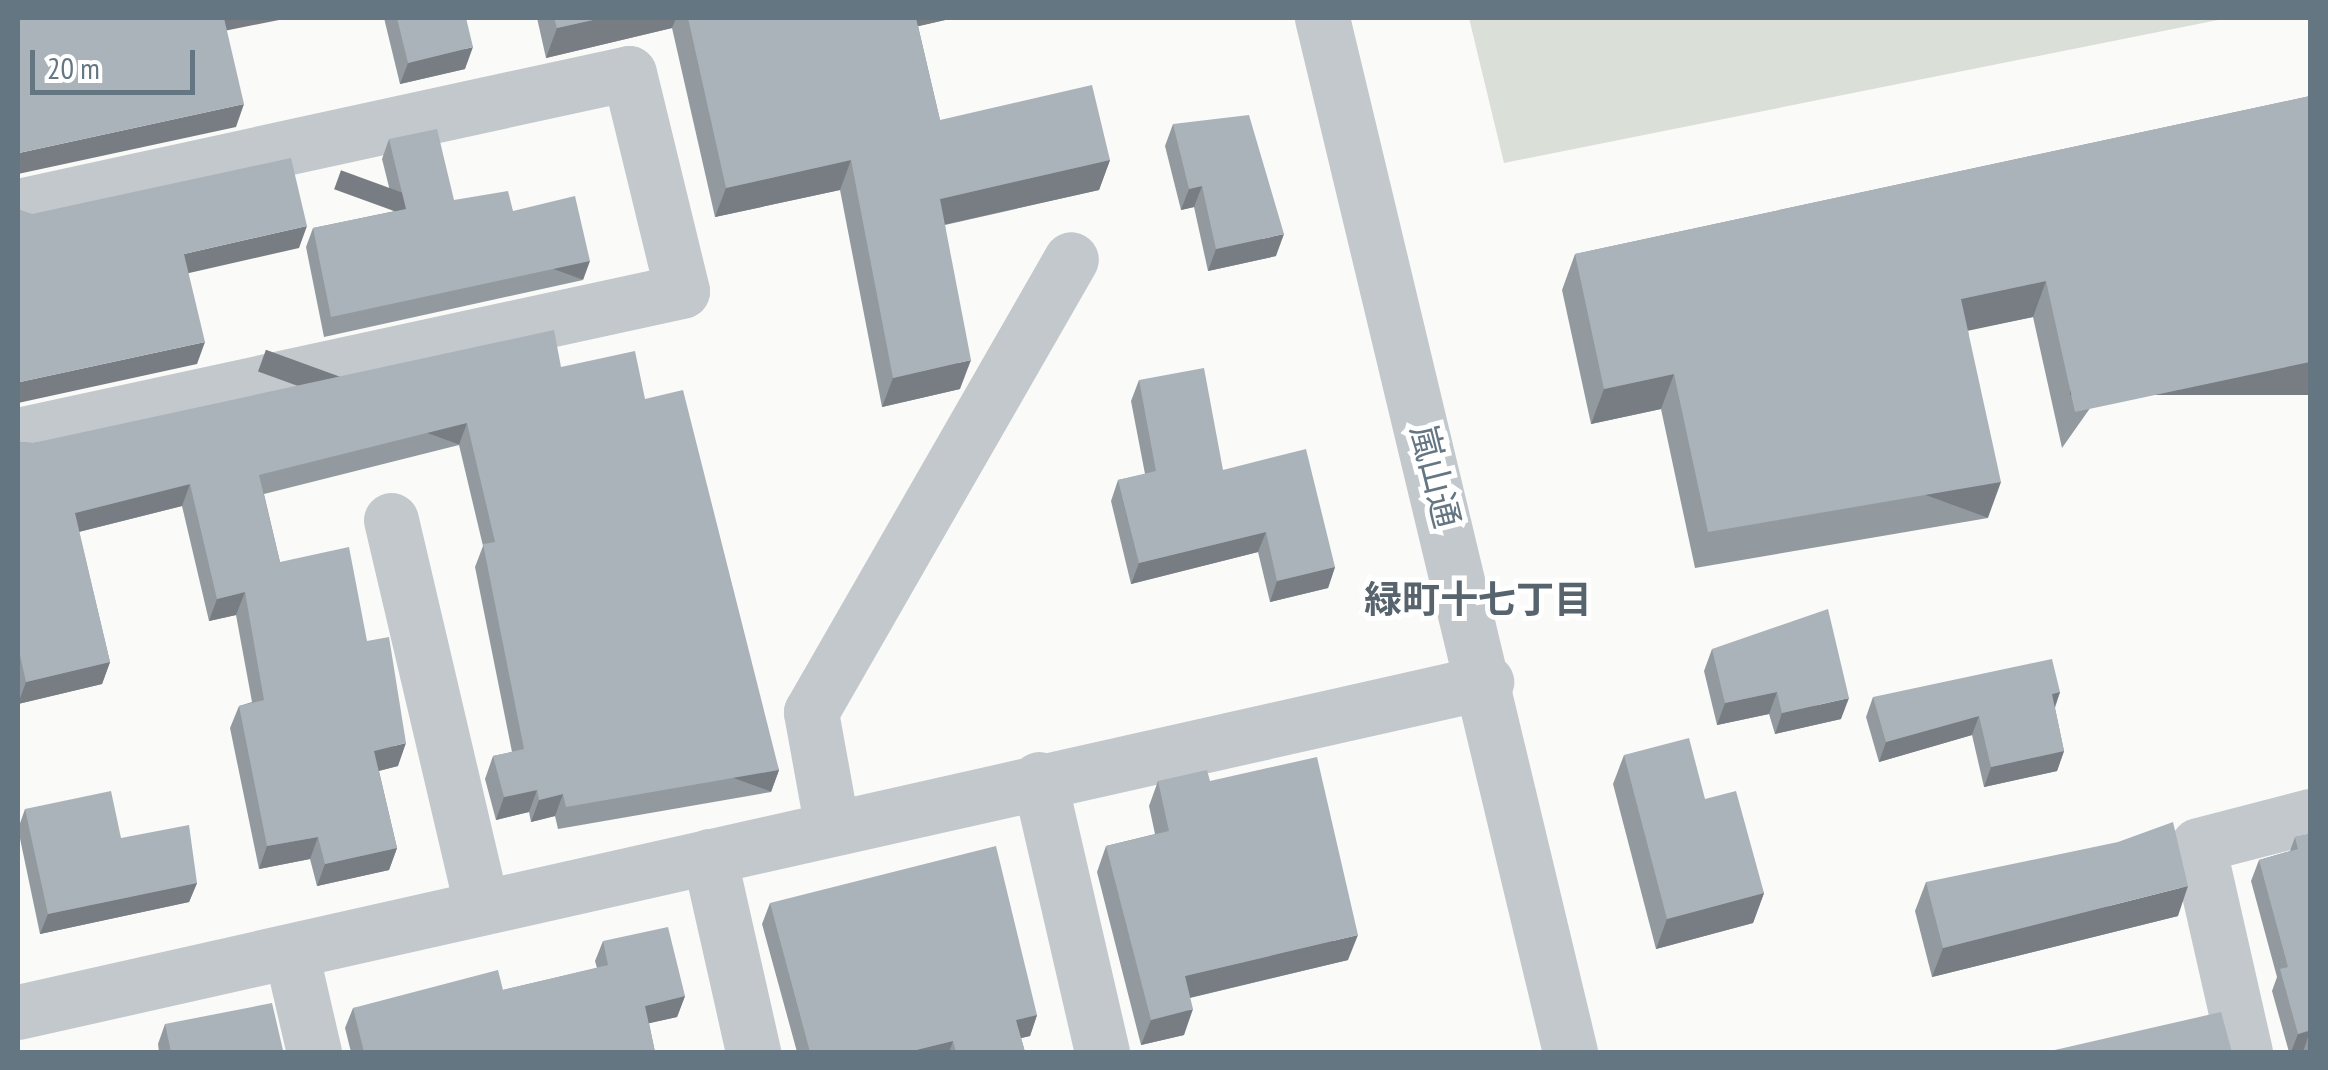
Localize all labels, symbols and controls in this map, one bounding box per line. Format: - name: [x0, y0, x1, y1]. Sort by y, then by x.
- scale bar: [35, 30, 200, 92]
- text: 20 m: [47, 48, 100, 87]
- street label: 嵐山通: [1403, 420, 1469, 532]
- district label: 緑町十七丁目: [1364, 576, 1592, 622]

